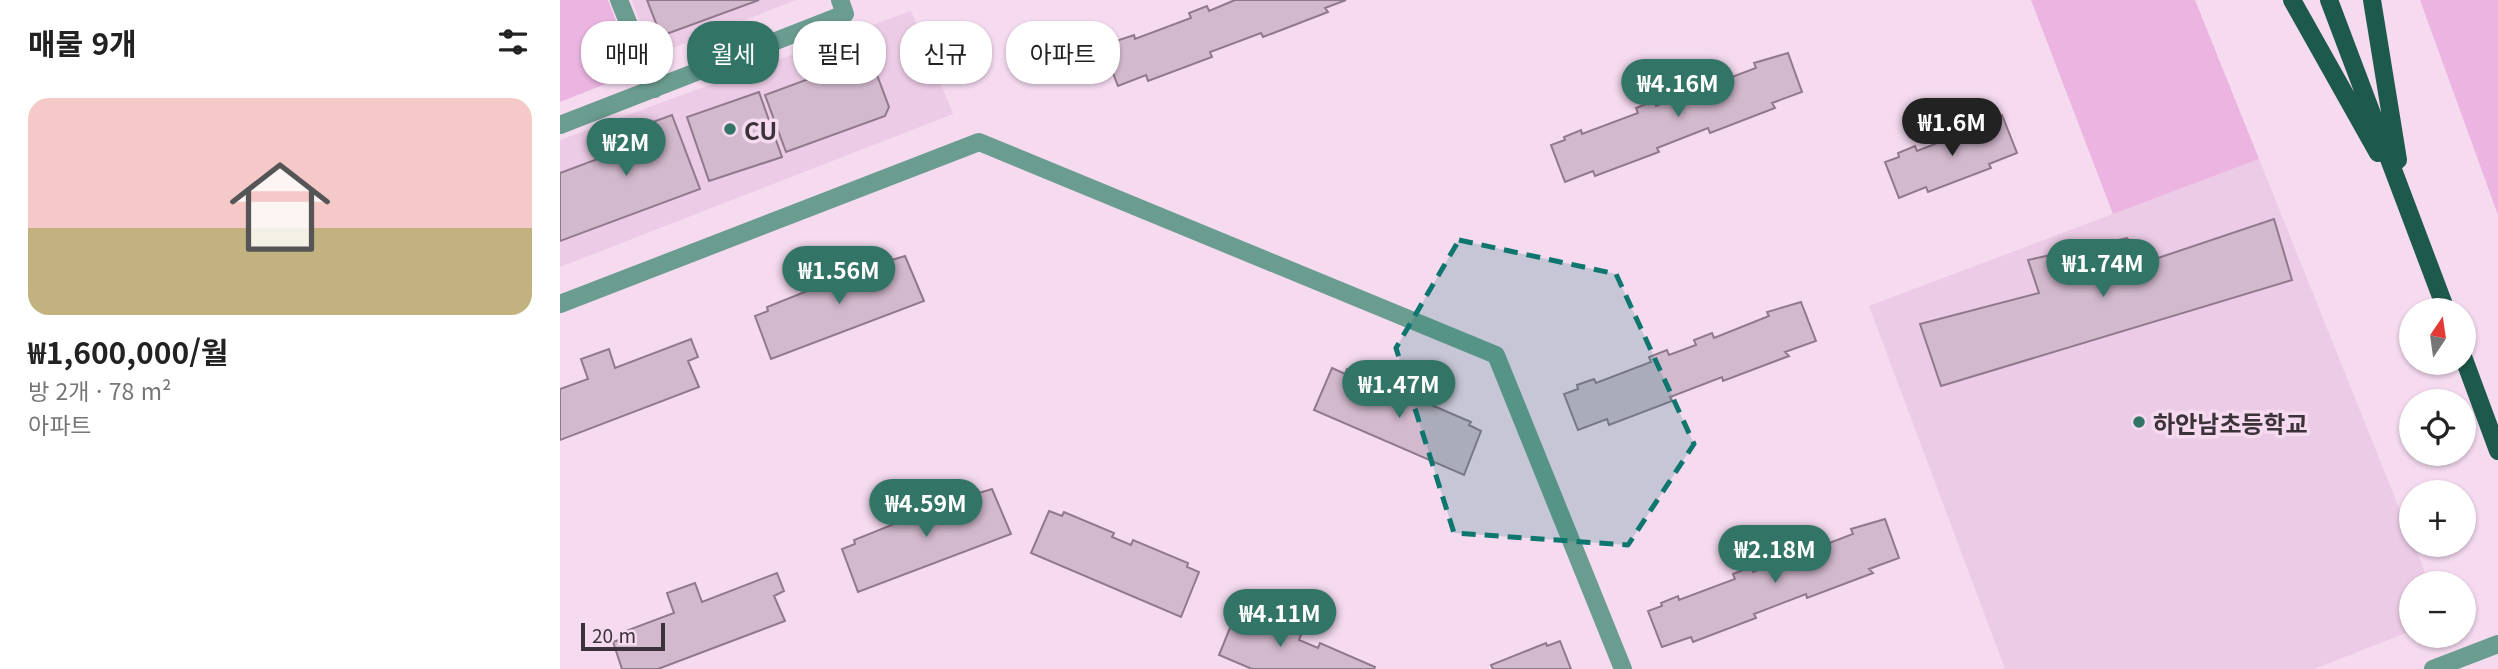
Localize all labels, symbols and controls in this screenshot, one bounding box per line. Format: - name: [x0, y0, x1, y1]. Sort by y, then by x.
- text: 매물 9개: [28, 20, 137, 64]
- chip: 매매: [581, 21, 673, 84]
- chip: 월세: [687, 21, 779, 84]
- chip: 필터: [793, 21, 886, 84]
- chip: 신규: [900, 21, 992, 84]
- chip: 아파트: [1006, 21, 1120, 84]
- icon: filters: [494, 23, 532, 61]
- pin: ₩4.16M: [1621, 60, 1735, 119]
- text: ₩4.16M: [1637, 65, 1719, 99]
- pin: ₩1.6M: [1903, 99, 2001, 158]
- text: ₩1.6M: [1918, 104, 1986, 138]
- place label: CU: [744, 112, 777, 147]
- pin: ₩2M: [592, 118, 660, 178]
- marker: CU: [722, 121, 738, 137]
- text: ₩2M: [603, 124, 649, 158]
- icon: home: [217, 144, 343, 270]
- pin: ₩1.74M: [2046, 240, 2160, 299]
- text: ₩1.74M: [2062, 245, 2144, 279]
- pin: ₩1.56M: [782, 246, 896, 306]
- text: ₩1.56M: [798, 252, 880, 286]
- north arrow: [2399, 298, 2476, 374]
- map controls: [2399, 298, 2476, 648]
- text: ₩1,600,000/월: [28, 329, 228, 373]
- pin: ₩1.47M: [1342, 360, 1456, 420]
- text: ₩1.47M: [1358, 366, 1440, 400]
- text: 방 2개 · 78 m²: [28, 373, 172, 407]
- button: locate: [2399, 389, 2476, 466]
- place label: 하안남초등학교: [2153, 405, 2308, 440]
- text: 아파트: [28, 407, 91, 441]
- marker: 하안남초등학교: [2131, 414, 2147, 430]
- pin: ₩4.59M: [869, 480, 983, 539]
- button: +: [2399, 480, 2476, 557]
- text: ₩4.59M: [885, 485, 967, 519]
- pin: ₩2.18M: [1718, 526, 1832, 585]
- text: ₩2.18M: [1734, 531, 1816, 565]
- button: −: [2399, 571, 2476, 648]
- pin: ₩4.11M: [1223, 590, 1337, 649]
- text: ₩4.11M: [1239, 595, 1321, 629]
- scale bar: [581, 620, 665, 652]
- text: 20 m: [592, 621, 636, 648]

